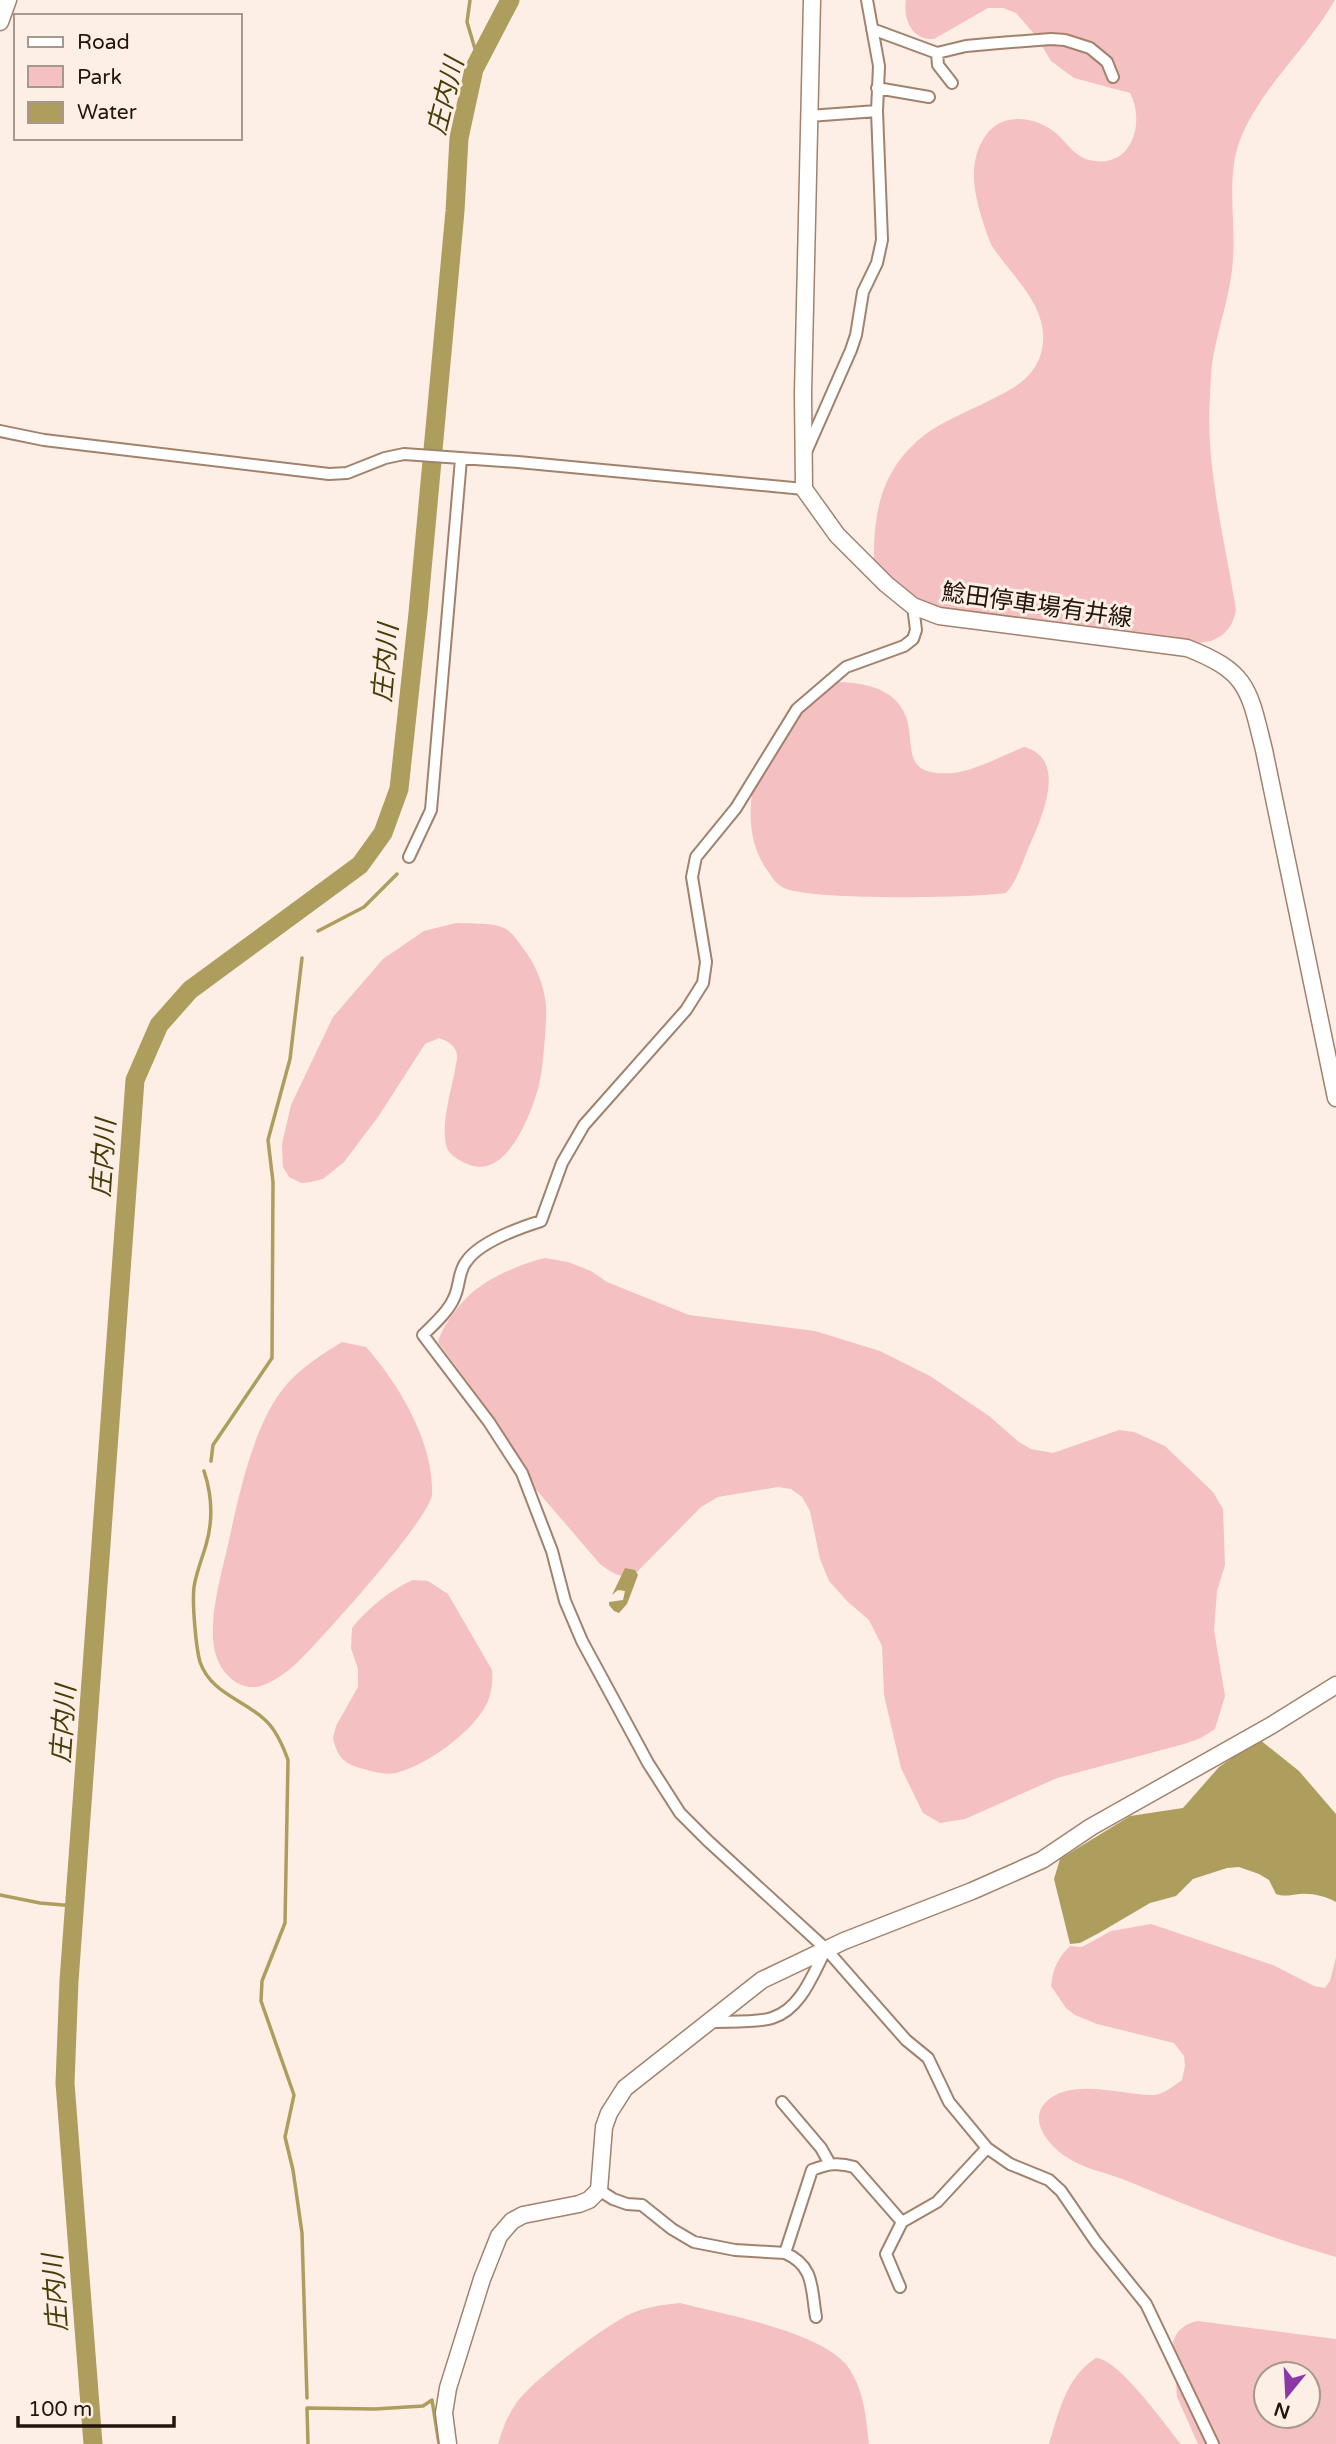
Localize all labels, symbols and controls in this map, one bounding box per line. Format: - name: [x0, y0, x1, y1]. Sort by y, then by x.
- legend: [14, 14, 242, 140]
- text: Road: [77, 30, 130, 55]
- water label: 庄内川: [421, 52, 471, 138]
- text: Park: [77, 65, 122, 90]
- text: Water: [77, 100, 137, 125]
- street label: 鯰田停車場有井線: [940, 578, 1134, 633]
- water label: 庄内川: [367, 620, 405, 703]
- water label: 庄内川: [85, 1115, 122, 1198]
- water label: 庄内川: [45, 1681, 82, 1764]
- water label: 庄内川: [37, 2250, 74, 2333]
- north arrow: [1252, 2360, 1322, 2430]
- scale bar: [18, 2384, 173, 2428]
- text: 100 m: [28, 2397, 92, 2422]
- text: N: [1271, 2397, 1293, 2423]

